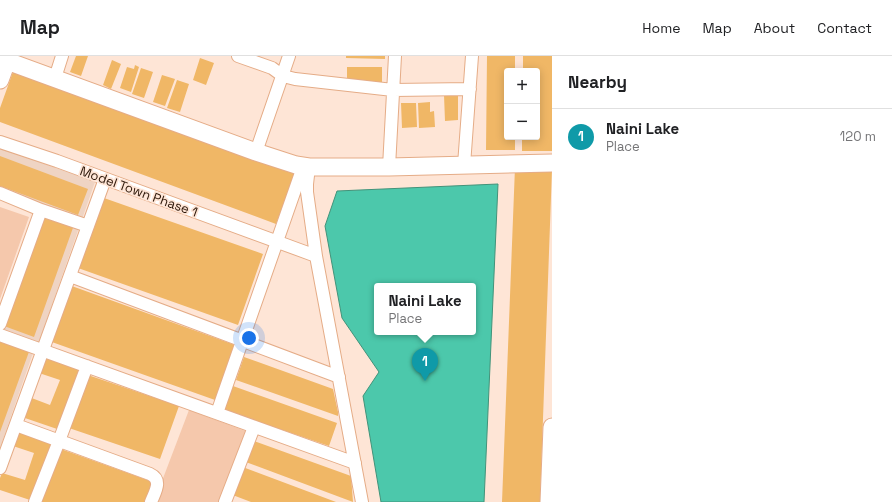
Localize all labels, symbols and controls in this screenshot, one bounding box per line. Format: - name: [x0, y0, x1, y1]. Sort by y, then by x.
- text: Map: [20, 15, 60, 40]
- text: Home: [642, 19, 680, 37]
- text: Map: [702, 19, 732, 37]
- text: About: [754, 19, 795, 37]
- text: Contact: [817, 19, 872, 37]
- map controls: [504, 68, 540, 140]
- button: +: [504, 68, 540, 104]
- text: Nearby: [568, 71, 627, 93]
- button: −: [504, 104, 540, 140]
- text: Naini Lake: [606, 119, 679, 138]
- text: 1: [578, 128, 584, 145]
- text: 120 m: [840, 128, 876, 145]
- text: Place: [606, 138, 640, 155]
- street label: Model Town Phase 1: [78, 162, 200, 221]
- popup: [374, 283, 476, 335]
- text: Naini Lake: [388, 291, 462, 310]
- text: Place: [388, 310, 422, 327]
- your location: [239, 328, 259, 348]
- pin: 1: [412, 348, 438, 381]

